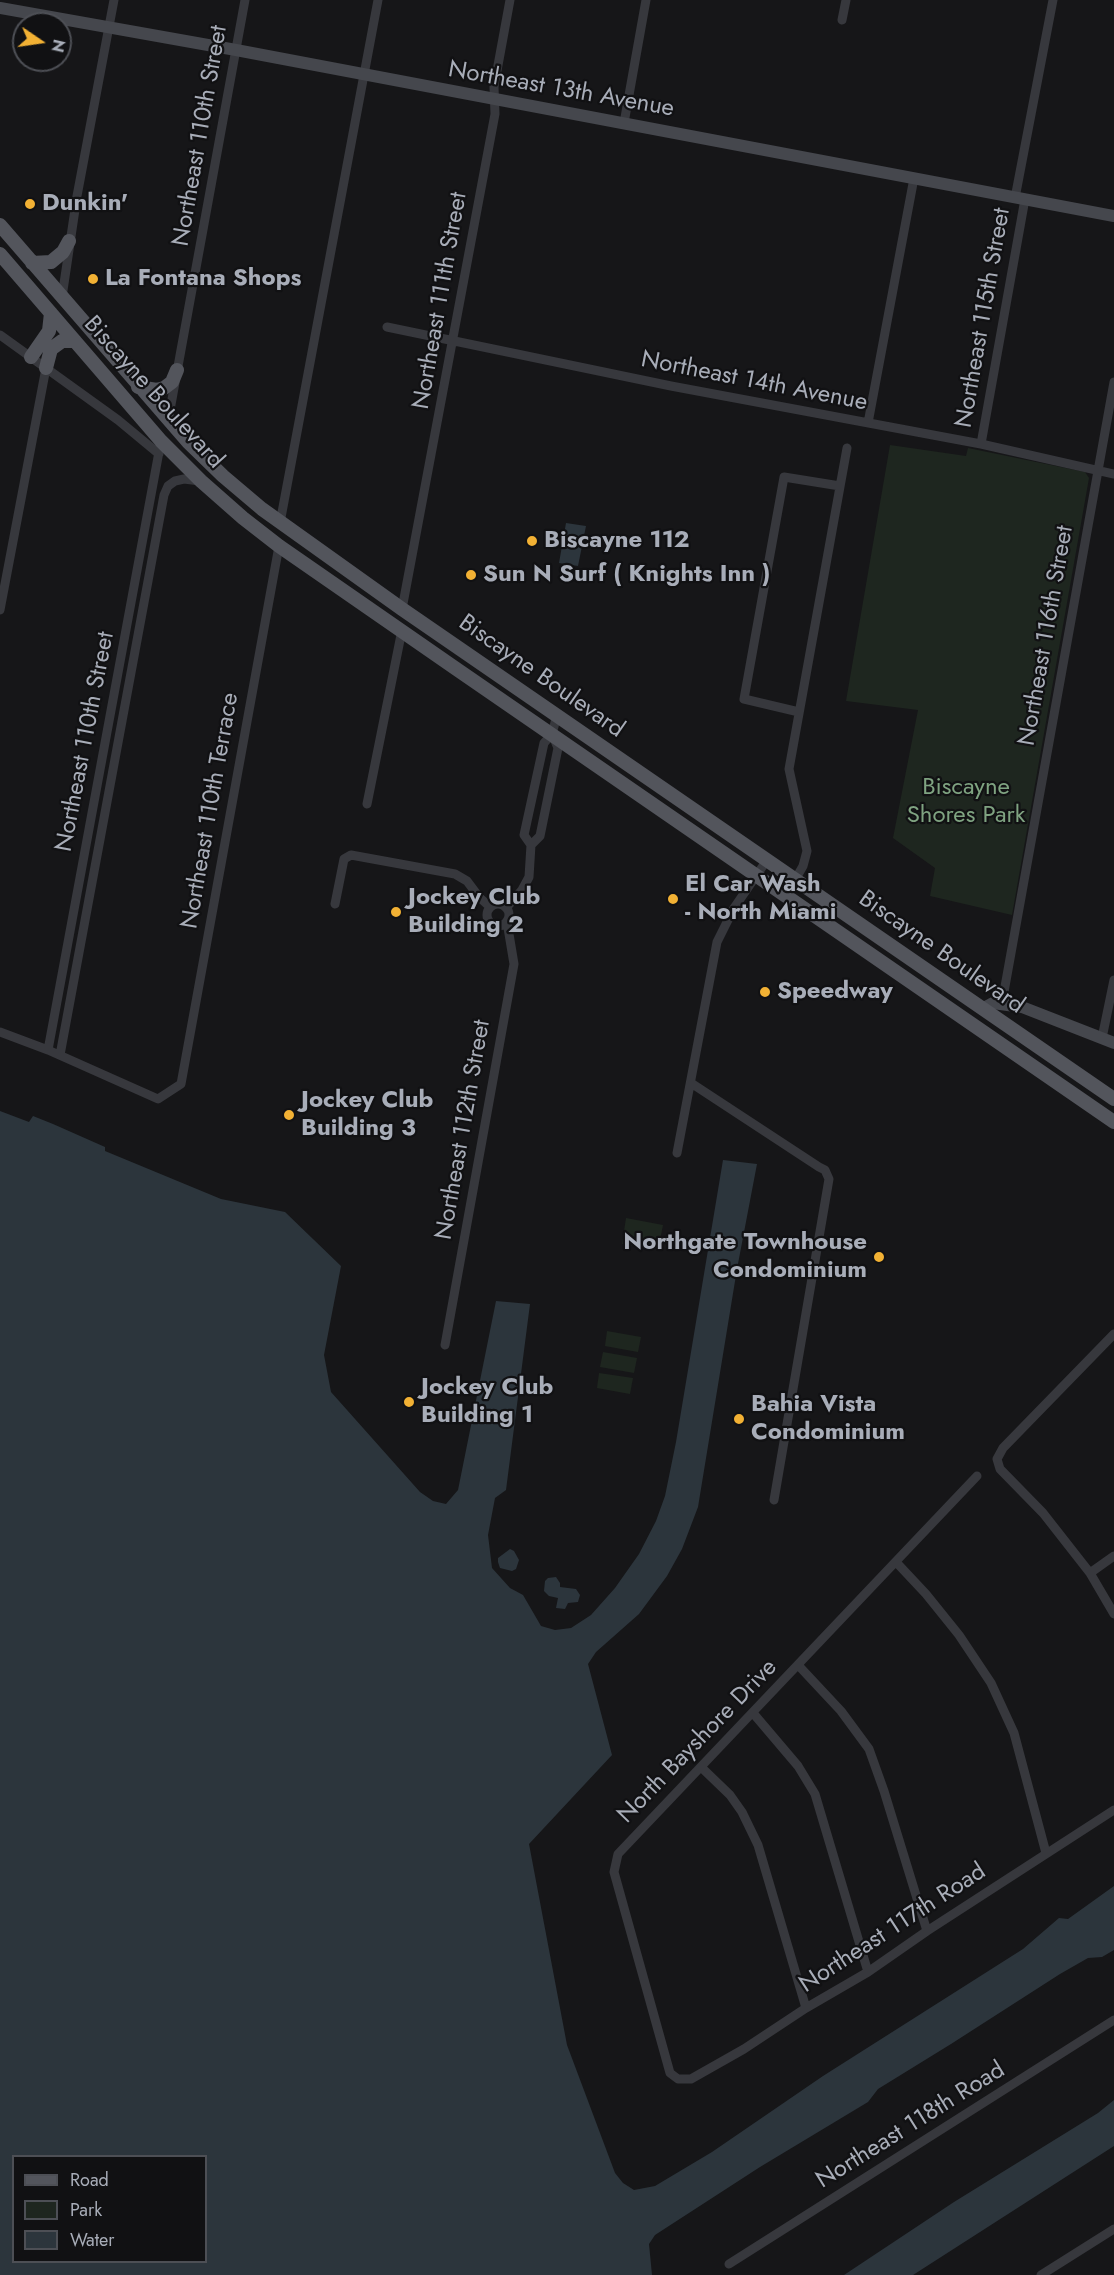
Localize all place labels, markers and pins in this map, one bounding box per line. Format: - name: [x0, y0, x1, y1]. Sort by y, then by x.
- place label: Dunkin': [42, 190, 128, 218]
- marker: Dunkin': [23, 197, 37, 211]
- place label: La Fontana Shops: [105, 265, 301, 293]
- marker: La Fontana Shops: [86, 272, 100, 286]
- place label: Biscayne 112: [544, 527, 690, 555]
- marker: Biscayne 112: [525, 534, 539, 548]
- place label: Sun N Surf ( Knights Inn ): [483, 561, 770, 589]
- marker: Sun N Surf ( Knights Inn ): [464, 568, 478, 582]
- place label: El Car Wash - North Miami: [685, 871, 836, 927]
- place label: Jockey Club Building 2: [408, 884, 540, 940]
- marker: El Car Wash - North Miami: [666, 892, 680, 906]
- marker: Jockey Club Building 2: [389, 905, 403, 919]
- place label: Speedway: [777, 978, 893, 1006]
- marker: Speedway: [758, 985, 772, 999]
- place label: Jockey Club Building 3: [301, 1087, 433, 1143]
- marker: Jockey Club Building 3: [282, 1108, 296, 1122]
- place label: Northgate Townhouse Condominium: [623, 1229, 867, 1285]
- marker: Northgate Townhouse Condominium: [872, 1250, 886, 1264]
- place label: Jockey Club Building 1: [421, 1374, 553, 1430]
- place label: Bahia Vista Condominium: [751, 1391, 905, 1447]
- marker: Jockey Club Building 1: [402, 1395, 416, 1409]
- marker: Bahia Vista Condominium: [732, 1412, 746, 1426]

